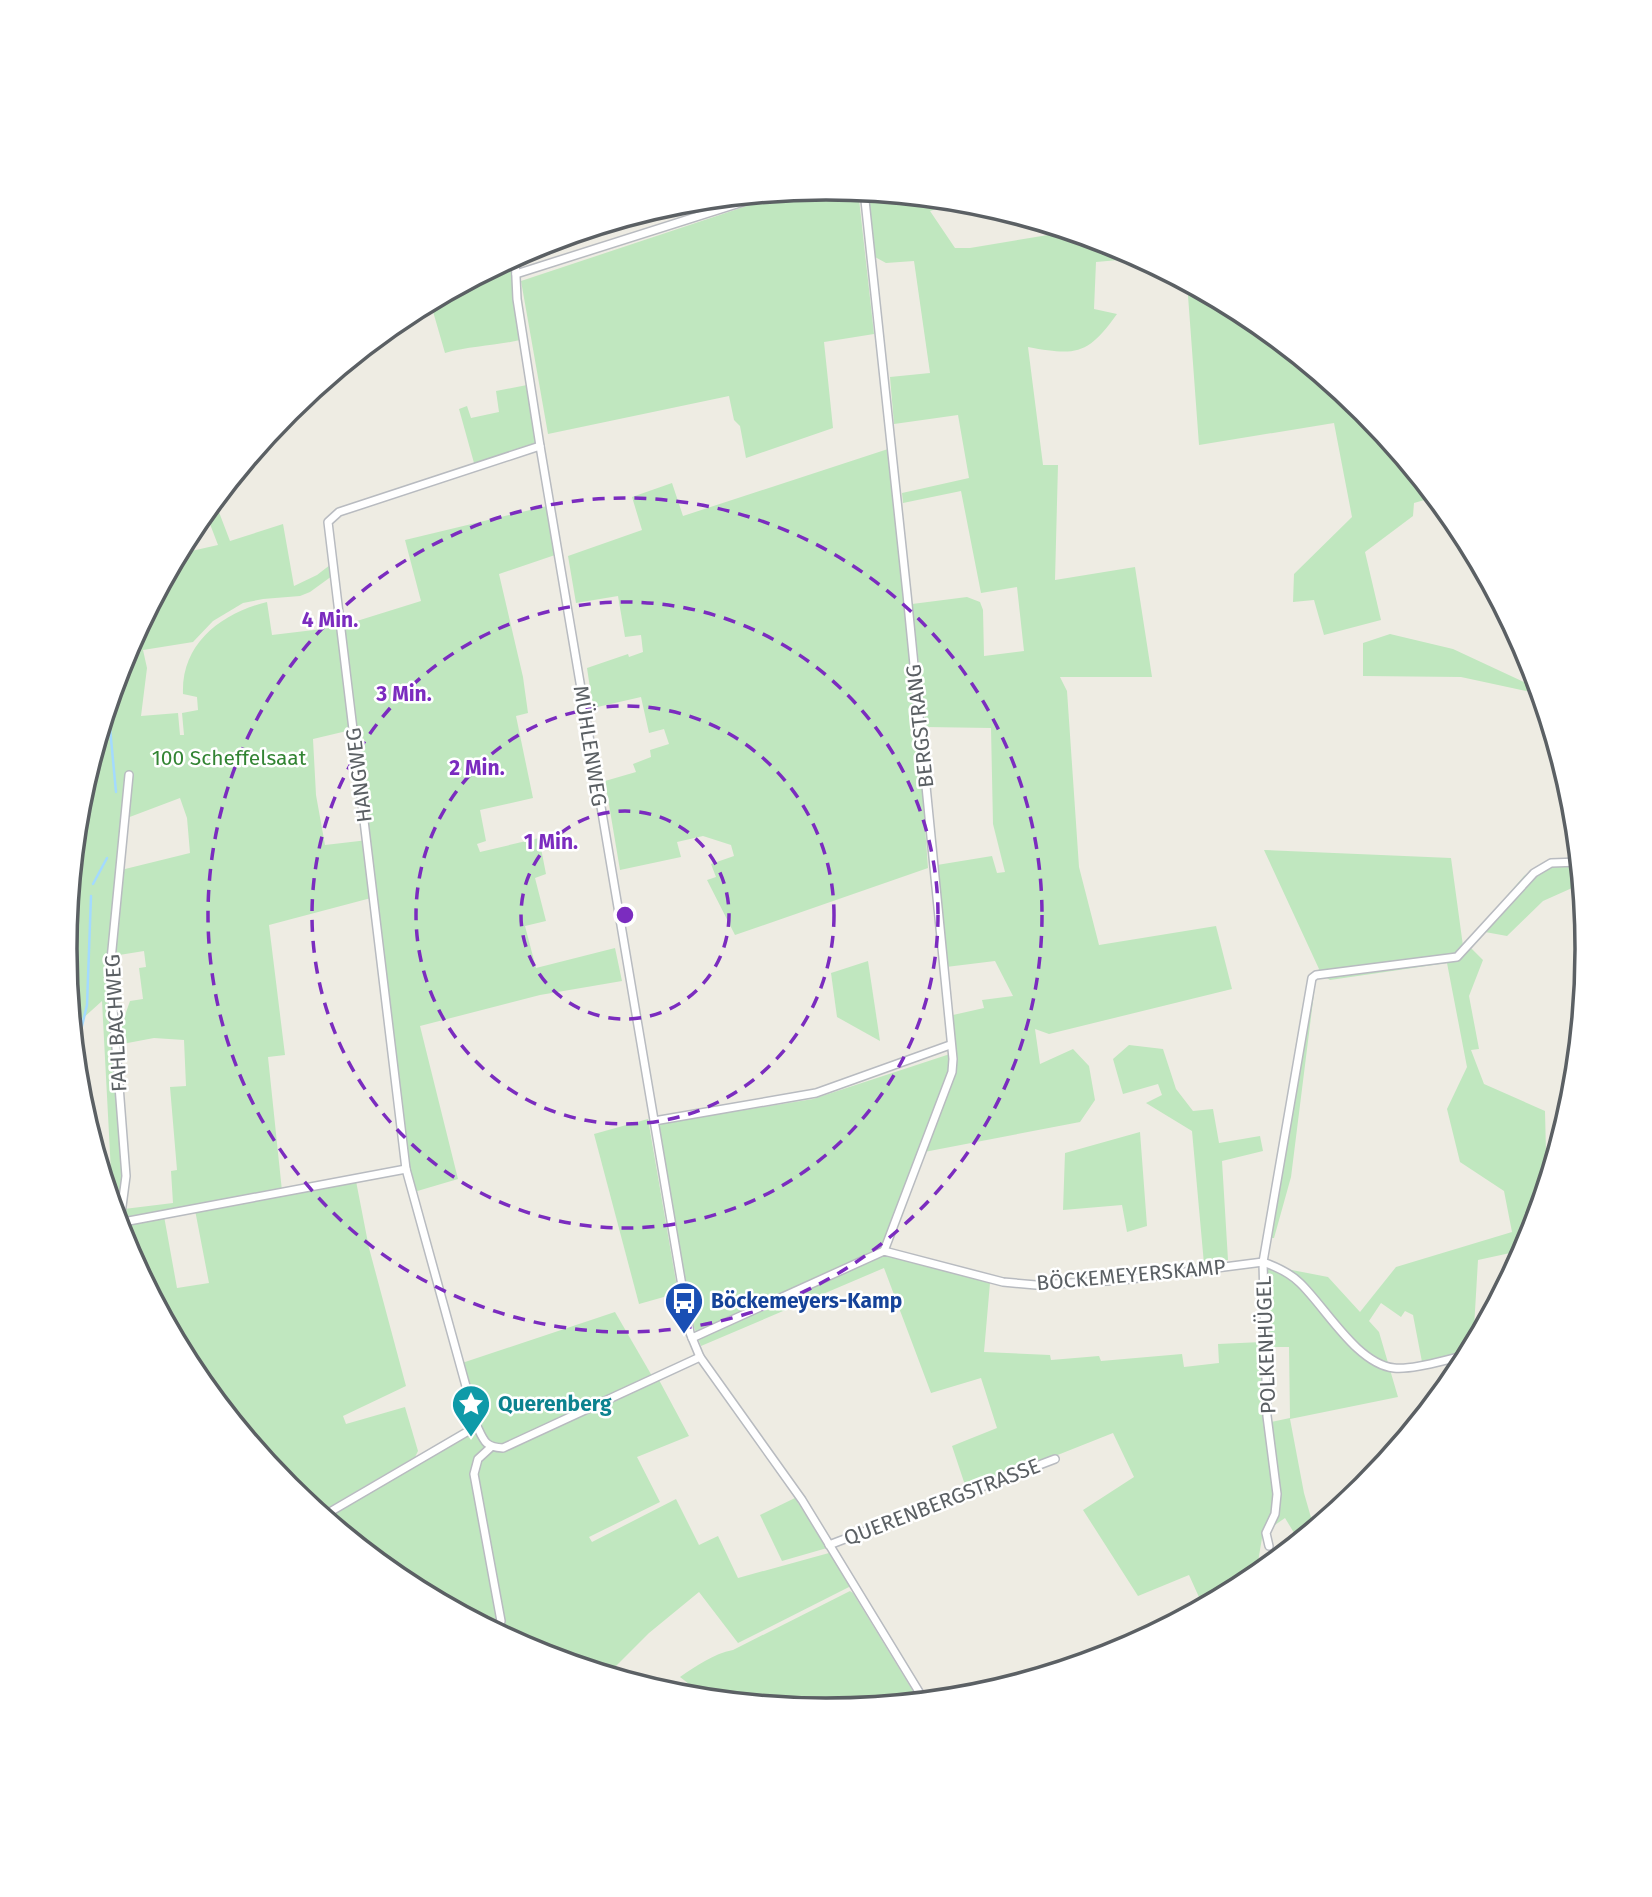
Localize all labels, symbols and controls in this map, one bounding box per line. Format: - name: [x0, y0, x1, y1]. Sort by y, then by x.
- text: 4 Min.: [302, 607, 358, 633]
- street label: BERGSTRANG: [901, 663, 939, 789]
- text: 3 Min.: [375, 681, 432, 707]
- street label: MÜHLENWEG: [568, 684, 612, 808]
- street label: HANGWEG: [340, 726, 378, 824]
- park label: 100 Scheffelsaat: [152, 745, 307, 771]
- text: 2 Min.: [449, 755, 505, 781]
- text: 1 Min.: [524, 829, 578, 855]
- centre of rings: [613, 903, 637, 927]
- street label: FAHLBACHWEG: [99, 953, 133, 1093]
- street label: BÖCKEMEYERSKAMP: [1035, 1254, 1227, 1296]
- street label: POLKENHÜGEL: [1251, 1275, 1281, 1415]
- bus stop icon: Böckemeyers-Kamp: [663, 1280, 705, 1335]
- place label: Böckemeyers-Kamp: [711, 1288, 902, 1314]
- place icon: Querenberg: [450, 1383, 492, 1438]
- place label: Querenberg: [498, 1391, 612, 1417]
- street label: QUERENBERGSTRASSE: [840, 1453, 1044, 1551]

